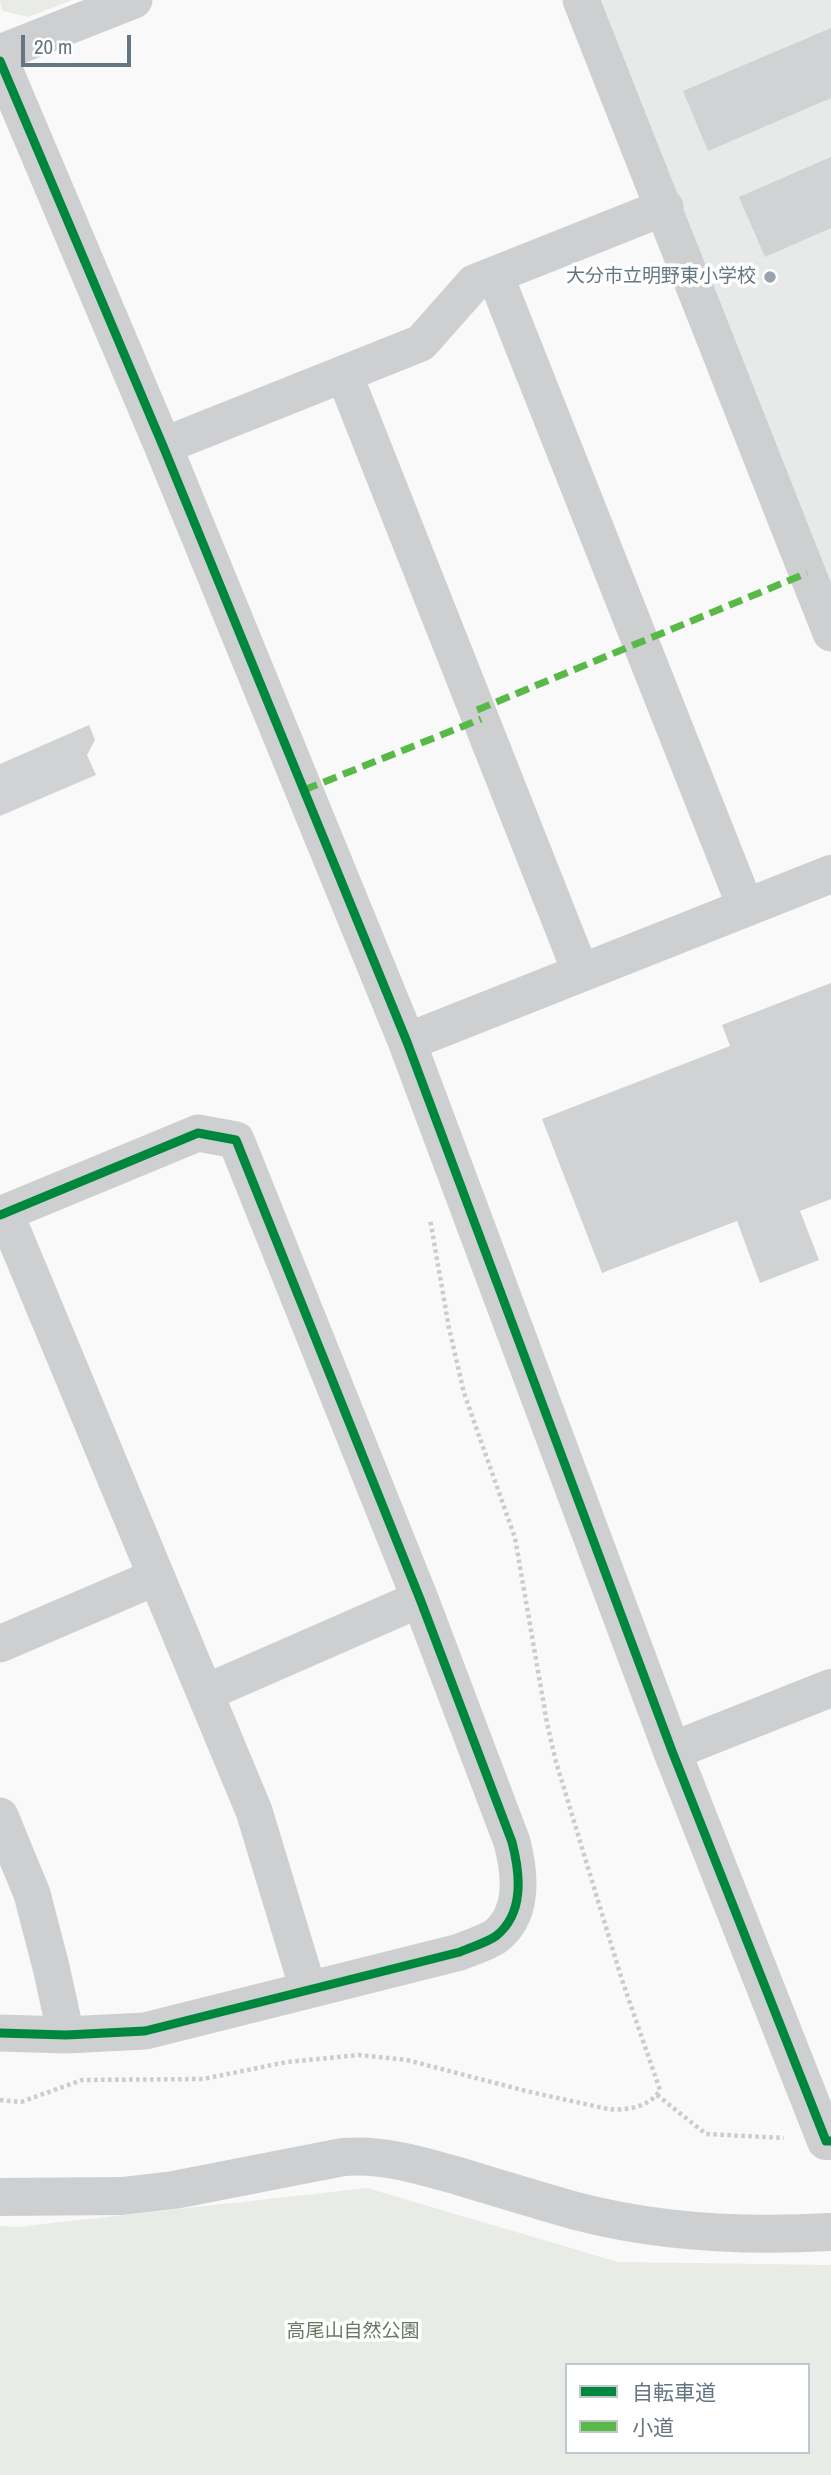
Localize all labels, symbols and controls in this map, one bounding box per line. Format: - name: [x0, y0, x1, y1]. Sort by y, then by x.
- scale bar: [24, 21, 135, 65]
- text: 20 m: [34, 32, 72, 61]
- place label: 大分市立明野東小学校: [566, 266, 756, 288]
- marker: 大分市立明野東小学校: [762, 269, 778, 285]
- park label: 高尾山自然公園: [287, 2321, 419, 2343]
- legend: [565, 2363, 810, 2454]
- text: 自転車道: [632, 2378, 716, 2407]
- text: 小道: [632, 2413, 674, 2442]

